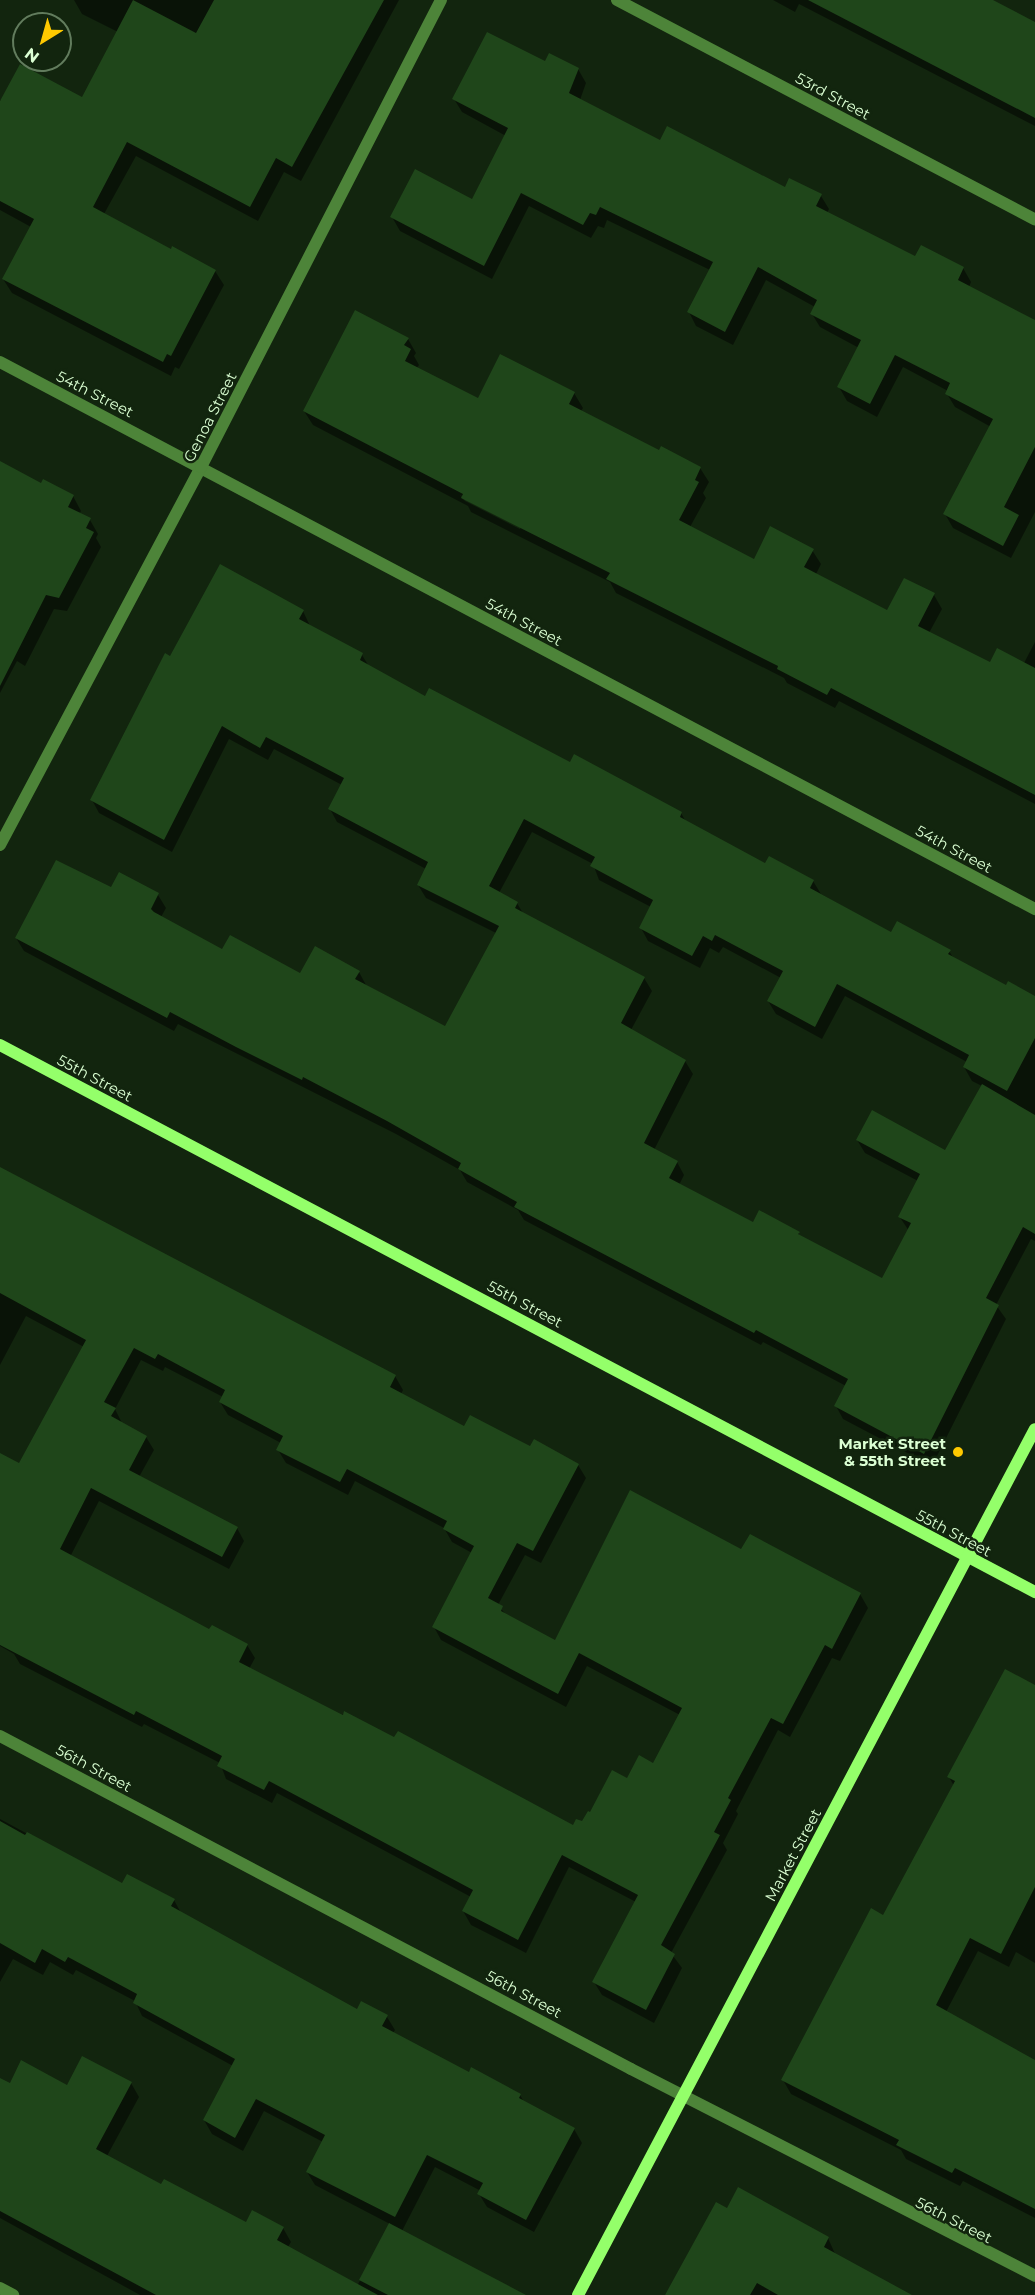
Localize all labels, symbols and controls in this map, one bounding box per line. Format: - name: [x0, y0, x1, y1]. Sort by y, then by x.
- north arrow: [12, 12, 72, 72]
- text: N: [21, 44, 43, 67]
- street label: 53rd Street: [793, 69, 873, 123]
- street label: 54th Street: [54, 367, 136, 421]
- street label: Genoa Street: [180, 369, 240, 465]
- street label: 54th Street: [483, 594, 565, 650]
- street label: 54th Street: [913, 821, 995, 877]
- street label: 55th Street: [54, 1051, 136, 1105]
- street label: 55th Street: [484, 1277, 566, 1331]
- place label: Market Street & 55th Street: [838, 1434, 946, 1469]
- marker: Market Street & 55th Street: [951, 1445, 965, 1459]
- street label: 55th Street: [913, 1506, 995, 1560]
- street label: 56th Street: [53, 1741, 135, 1795]
- street label: Market Street: [761, 1806, 825, 1904]
- street label: 56th Street: [483, 1967, 565, 2021]
- street label: 56th Street: [913, 2193, 995, 2247]

